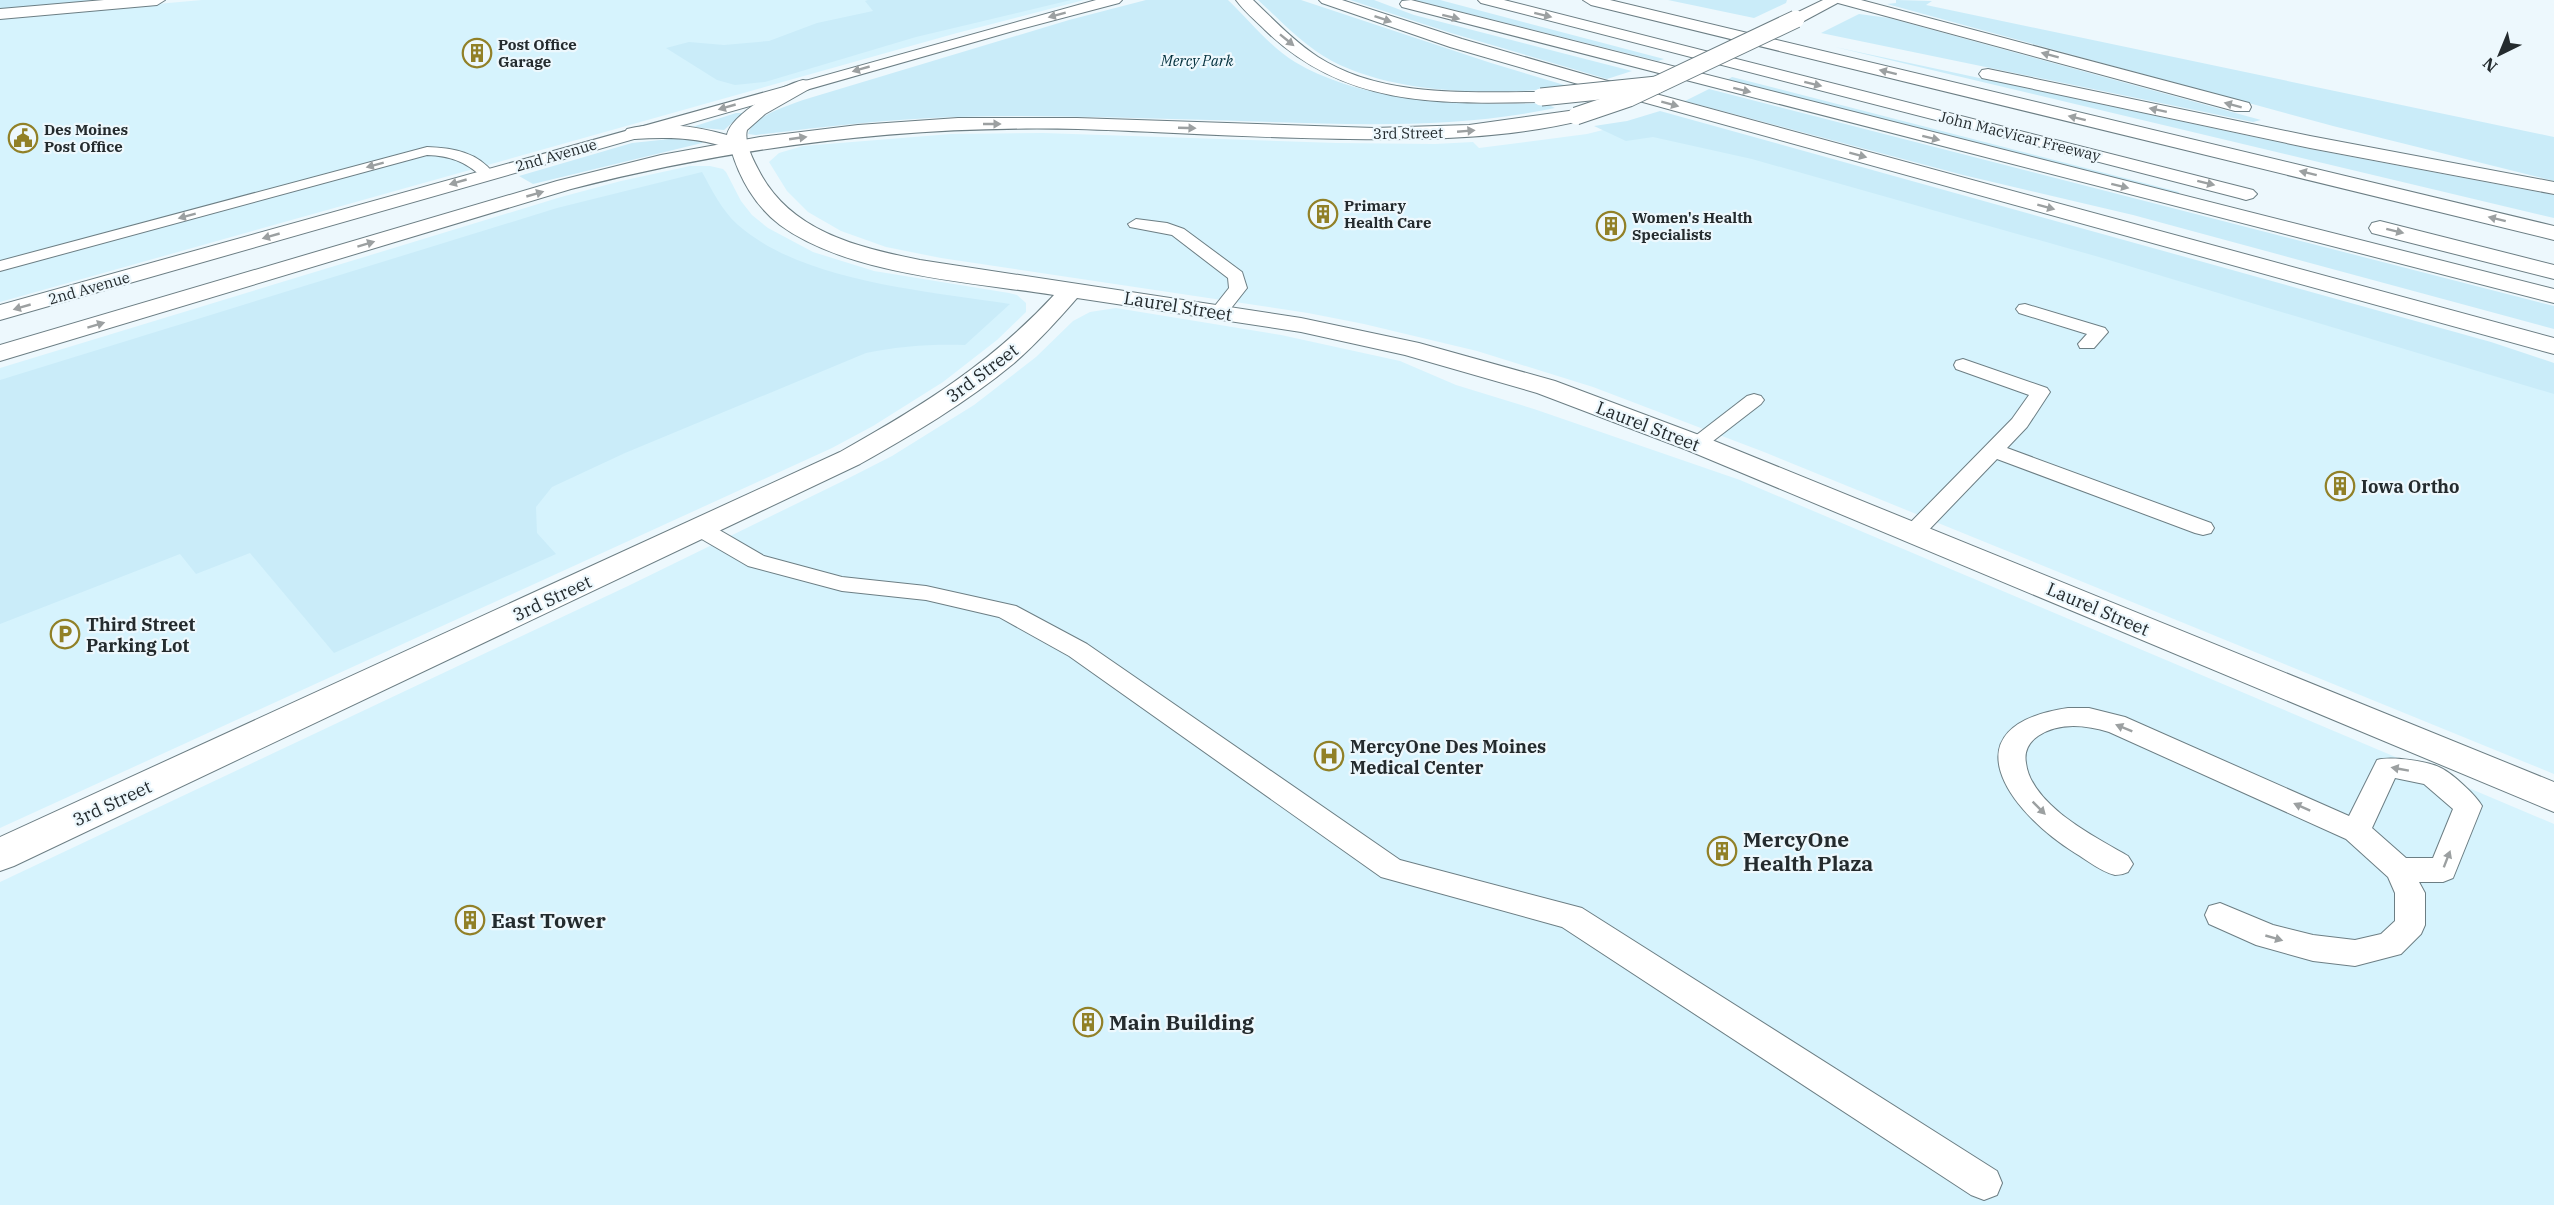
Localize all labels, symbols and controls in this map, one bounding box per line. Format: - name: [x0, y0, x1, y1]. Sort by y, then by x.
- one-way arrow: [1048, 10, 1066, 20]
- one-way arrow: [1533, 10, 1552, 20]
- one-way arrow: [1442, 12, 1460, 22]
- one-way arrow: [1374, 14, 1392, 24]
- north arrow: [2470, 24, 2530, 84]
- one-way arrow: [1279, 33, 1294, 46]
- place label: Post Office Garage: [498, 35, 577, 71]
- building icon: Post Office Garage: [461, 37, 493, 69]
- one-way arrow: [2041, 50, 2059, 59]
- park label: Mercy Park: [1160, 51, 1233, 70]
- text: N: [2478, 53, 2501, 77]
- one-way arrow: [852, 65, 870, 74]
- one-way arrow: [1878, 67, 1897, 77]
- one-way arrow: [1804, 79, 1822, 89]
- one-way arrow: [1733, 86, 1751, 96]
- one-way arrow: [2224, 99, 2242, 109]
- one-way arrow: [1661, 100, 1679, 109]
- one-way arrow: [718, 102, 736, 112]
- one-way arrow: [2148, 105, 2167, 114]
- street label: John MacVicar Freeway: [1937, 107, 2103, 165]
- one-way arrow: [2068, 113, 2086, 123]
- one-way arrow: [983, 119, 1002, 129]
- place label: Des Moines Post Office: [44, 120, 128, 156]
- public building icon: Des Moines Post Office: [7, 122, 39, 154]
- street label: 3rd Street: [1373, 123, 1443, 143]
- one-way arrow: [1178, 124, 1197, 133]
- one-way arrow: [1457, 126, 1476, 135]
- one-way arrow: [788, 133, 807, 142]
- one-way arrow: [1922, 133, 1940, 143]
- street label: 2nd Avenue: [513, 134, 599, 176]
- one-way arrow: [1849, 151, 1867, 161]
- one-way arrow: [366, 161, 384, 170]
- one-way arrow: [2298, 168, 2317, 178]
- one-way arrow: [449, 178, 467, 187]
- one-way arrow: [2196, 179, 2215, 189]
- one-way arrow: [2111, 181, 2129, 191]
- one-way arrow: [526, 189, 544, 198]
- place label: Primary Health Care: [1344, 196, 1431, 232]
- building icon: Primary Health Care: [1307, 198, 1339, 230]
- one-way arrow: [2037, 203, 2055, 212]
- place label: Women's Health Specialists: [1632, 208, 1753, 244]
- building icon: Women's Health Specialists: [1595, 210, 1627, 242]
- one-way arrow: [178, 211, 196, 221]
- one-way arrow: [2488, 214, 2506, 224]
- one-way arrow: [2385, 227, 2404, 237]
- one-way arrow: [262, 232, 280, 241]
- one-way arrow: [357, 239, 375, 248]
- street label: 2nd Avenue: [46, 267, 132, 309]
- street label: Laurel Street: [1122, 286, 1234, 326]
- one-way arrow: [13, 302, 32, 312]
- one-way arrow: [87, 320, 105, 329]
- street label: 3rd Street: [941, 338, 1023, 408]
- street label: Laurel Street: [1593, 396, 1703, 456]
- building icon: Iowa Ortho: [2324, 470, 2356, 502]
- place label: Iowa Ortho: [2361, 475, 2460, 498]
- street label: 3rd Street: [509, 570, 595, 626]
- street label: Laurel Street: [2043, 577, 2153, 641]
- place label: Third Street Parking Lot: [86, 613, 195, 657]
- parking icon: Third Street Parking Lot: [49, 618, 81, 650]
- one-way arrow: [2115, 723, 2133, 732]
- place label: MercyOne Des Moines Medical Center: [1350, 735, 1546, 779]
- hospital icon: MercyOne Des Moines Medical Center: [1313, 740, 1345, 772]
- one-way arrow: [2391, 764, 2410, 773]
- street label: 3rd Street: [69, 775, 155, 831]
- one-way arrow: [2031, 801, 2046, 815]
- one-way arrow: [2293, 802, 2311, 812]
- place label: MercyOne Health Plaza: [1743, 825, 1873, 877]
- building icon: MercyOne Health Plaza: [1706, 835, 1738, 867]
- one-way arrow: [2443, 849, 2453, 867]
- building icon: East Tower: [454, 904, 486, 936]
- place label: East Tower: [491, 906, 606, 934]
- one-way arrow: [2265, 933, 2283, 943]
- building icon: Main Building: [1072, 1006, 1104, 1038]
- place label: Main Building: [1109, 1008, 1255, 1036]

